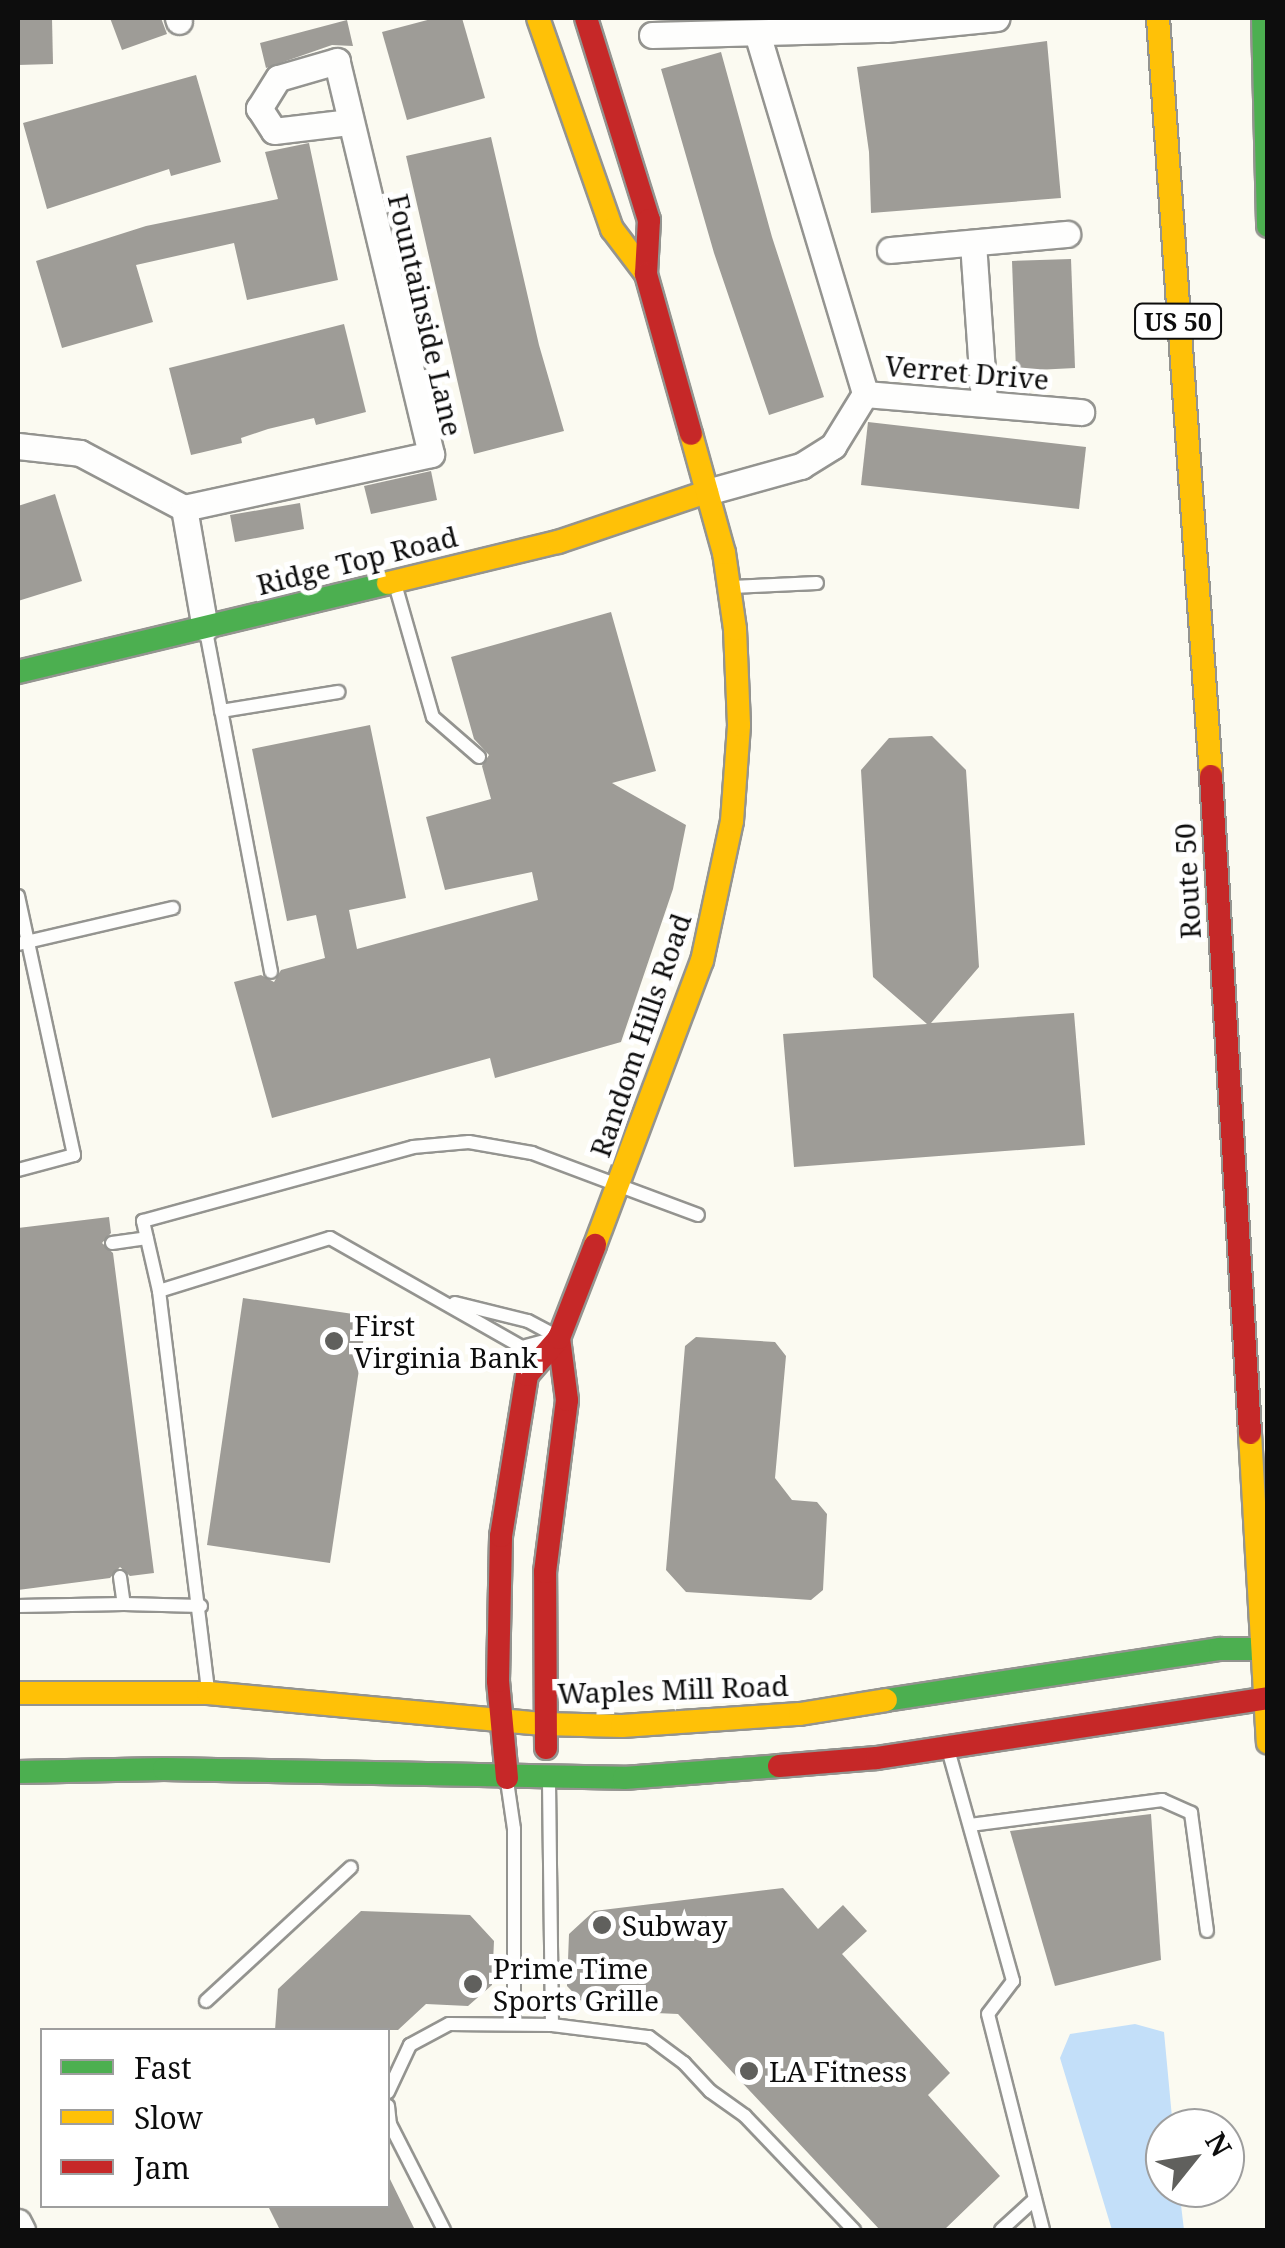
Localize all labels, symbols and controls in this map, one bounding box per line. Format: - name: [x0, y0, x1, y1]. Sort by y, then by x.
- street label: Fountainside Lane: [382, 191, 470, 439]
- road number: US 50: [1133, 301, 1223, 341]
- street label: Verret Drive: [884, 348, 1050, 396]
- street label: Ridge Top Road: [253, 519, 461, 601]
- street label: Route 50: [1167, 822, 1207, 940]
- street label: Random Hills Road: [583, 909, 697, 1161]
- place label: First Virginia Bank: [354, 1308, 538, 1374]
- marker: First Virginia Bank: [323, 1330, 345, 1352]
- street label: Waples Mill Road: [557, 1668, 789, 1710]
- place label: Subway: [622, 1908, 727, 1942]
- marker: Subway: [591, 1914, 613, 1936]
- place label: Prime Time Sports Grille: [493, 1951, 659, 2017]
- marker: Prime Time Sports Grille: [462, 1973, 484, 1995]
- legend: [40, 2028, 390, 2208]
- text: Fast: [134, 2047, 191, 2088]
- place label: LA Fitness: [769, 2054, 907, 2088]
- marker: LA Fitness: [738, 2060, 760, 2082]
- text: Slow: [134, 2097, 203, 2138]
- north arrow: [1145, 2108, 1245, 2208]
- text: N: [1197, 2125, 1241, 2163]
- text: Jam: [134, 2147, 190, 2188]

